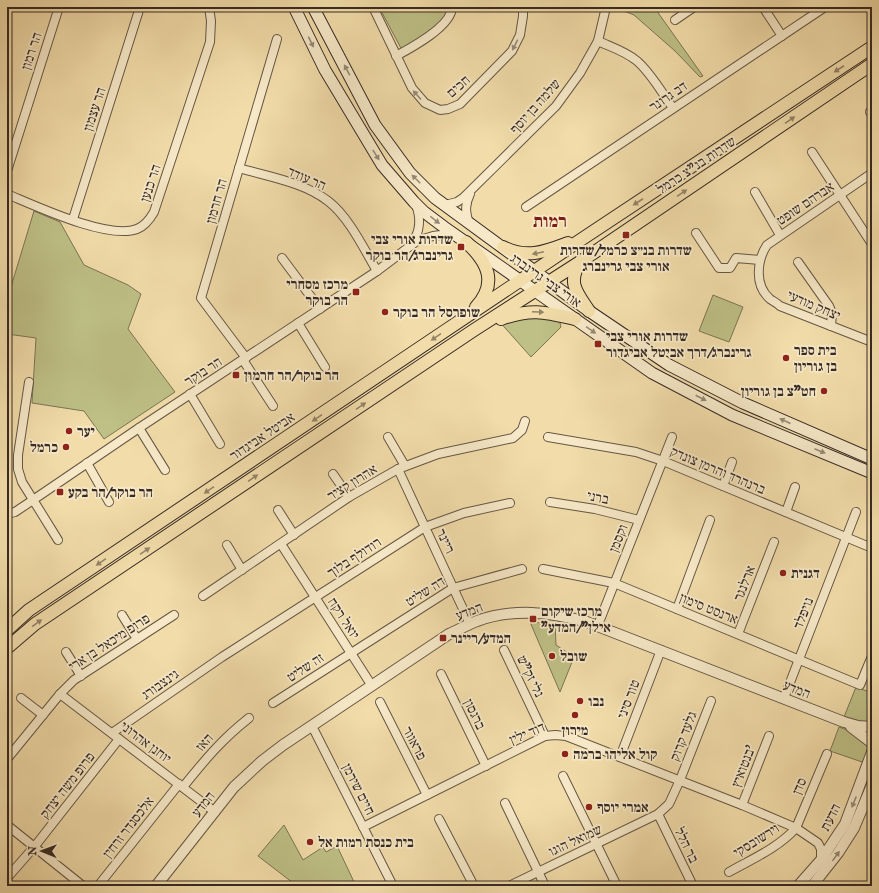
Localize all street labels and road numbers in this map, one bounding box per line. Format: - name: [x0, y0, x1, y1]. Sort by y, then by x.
- street label: הר רמון: [17, 30, 46, 72]
- street label: חכים: [443, 72, 474, 102]
- street label: שלמה בן יוסף: [506, 75, 565, 138]
- street label: דב גרונר: [646, 78, 691, 116]
- street label: הר עצמון: [79, 85, 110, 134]
- street label: שדרות בנ"צ כרמל: [653, 132, 740, 199]
- street label: הר כנען: [136, 162, 165, 204]
- street label: הר עודד: [285, 163, 329, 195]
- street label: הר חרמון: [202, 177, 232, 226]
- street label: אברהם שופט: [773, 178, 838, 230]
- street label: אורי צבי גרינברג: [506, 250, 585, 312]
- street label: יצחק מודעי: [784, 287, 843, 325]
- street label: הר בוקר: [181, 353, 226, 391]
- street label: אביטל אביגדור: [227, 408, 299, 465]
- street label: ברנהרד והרמן צונדק: [667, 443, 768, 499]
- street label: אהרון קציר: [324, 461, 381, 505]
- street label: ברני: [585, 487, 611, 509]
- street label: וקסמן: [605, 522, 633, 555]
- street label: ריינר: [432, 526, 459, 557]
- street label: רודולף בלוך: [324, 534, 385, 582]
- street label: ארלנגר: [730, 563, 760, 604]
- street label: דה שליט: [402, 573, 449, 611]
- street label: ארנסט סימון: [677, 589, 741, 629]
- street label: יואל רקח: [323, 594, 363, 643]
- street label: נויפלד: [790, 595, 818, 632]
- street label: המדע: [453, 598, 486, 625]
- street label: פרופ מיכאל בן ארי: [65, 610, 154, 676]
- street label: זה שליט: [284, 649, 328, 686]
- street label: נלי זק"ש: [512, 653, 548, 700]
- street label: גינצבורג: [138, 665, 183, 704]
- street label: המדע: [780, 676, 813, 703]
- street label: טור סיני: [613, 677, 645, 721]
- street label: ברגסון: [459, 696, 489, 733]
- street label: גלעד קרוק: [666, 709, 702, 764]
- street label: יוחנן אהרוני: [116, 718, 175, 768]
- street label: דוד ילין: [507, 718, 548, 749]
- street label: פראוור: [398, 724, 430, 763]
- street label: האז: [192, 730, 218, 756]
- street label: בנטואיץ': [728, 743, 760, 790]
- street label: פרופ משה יצחק: [36, 749, 99, 822]
- street label: חיים שירמן: [338, 761, 379, 818]
- street label: סדן: [788, 775, 811, 798]
- street label: המדע: [188, 788, 219, 821]
- street label: אלכסנדר זרחין: [99, 793, 159, 862]
- street label: הדעת: [816, 801, 845, 834]
- street label: וירשובסקי: [730, 820, 783, 862]
- street label: שמואל הוגו: [546, 821, 605, 861]
- street label: בר הלל: [670, 825, 703, 866]

